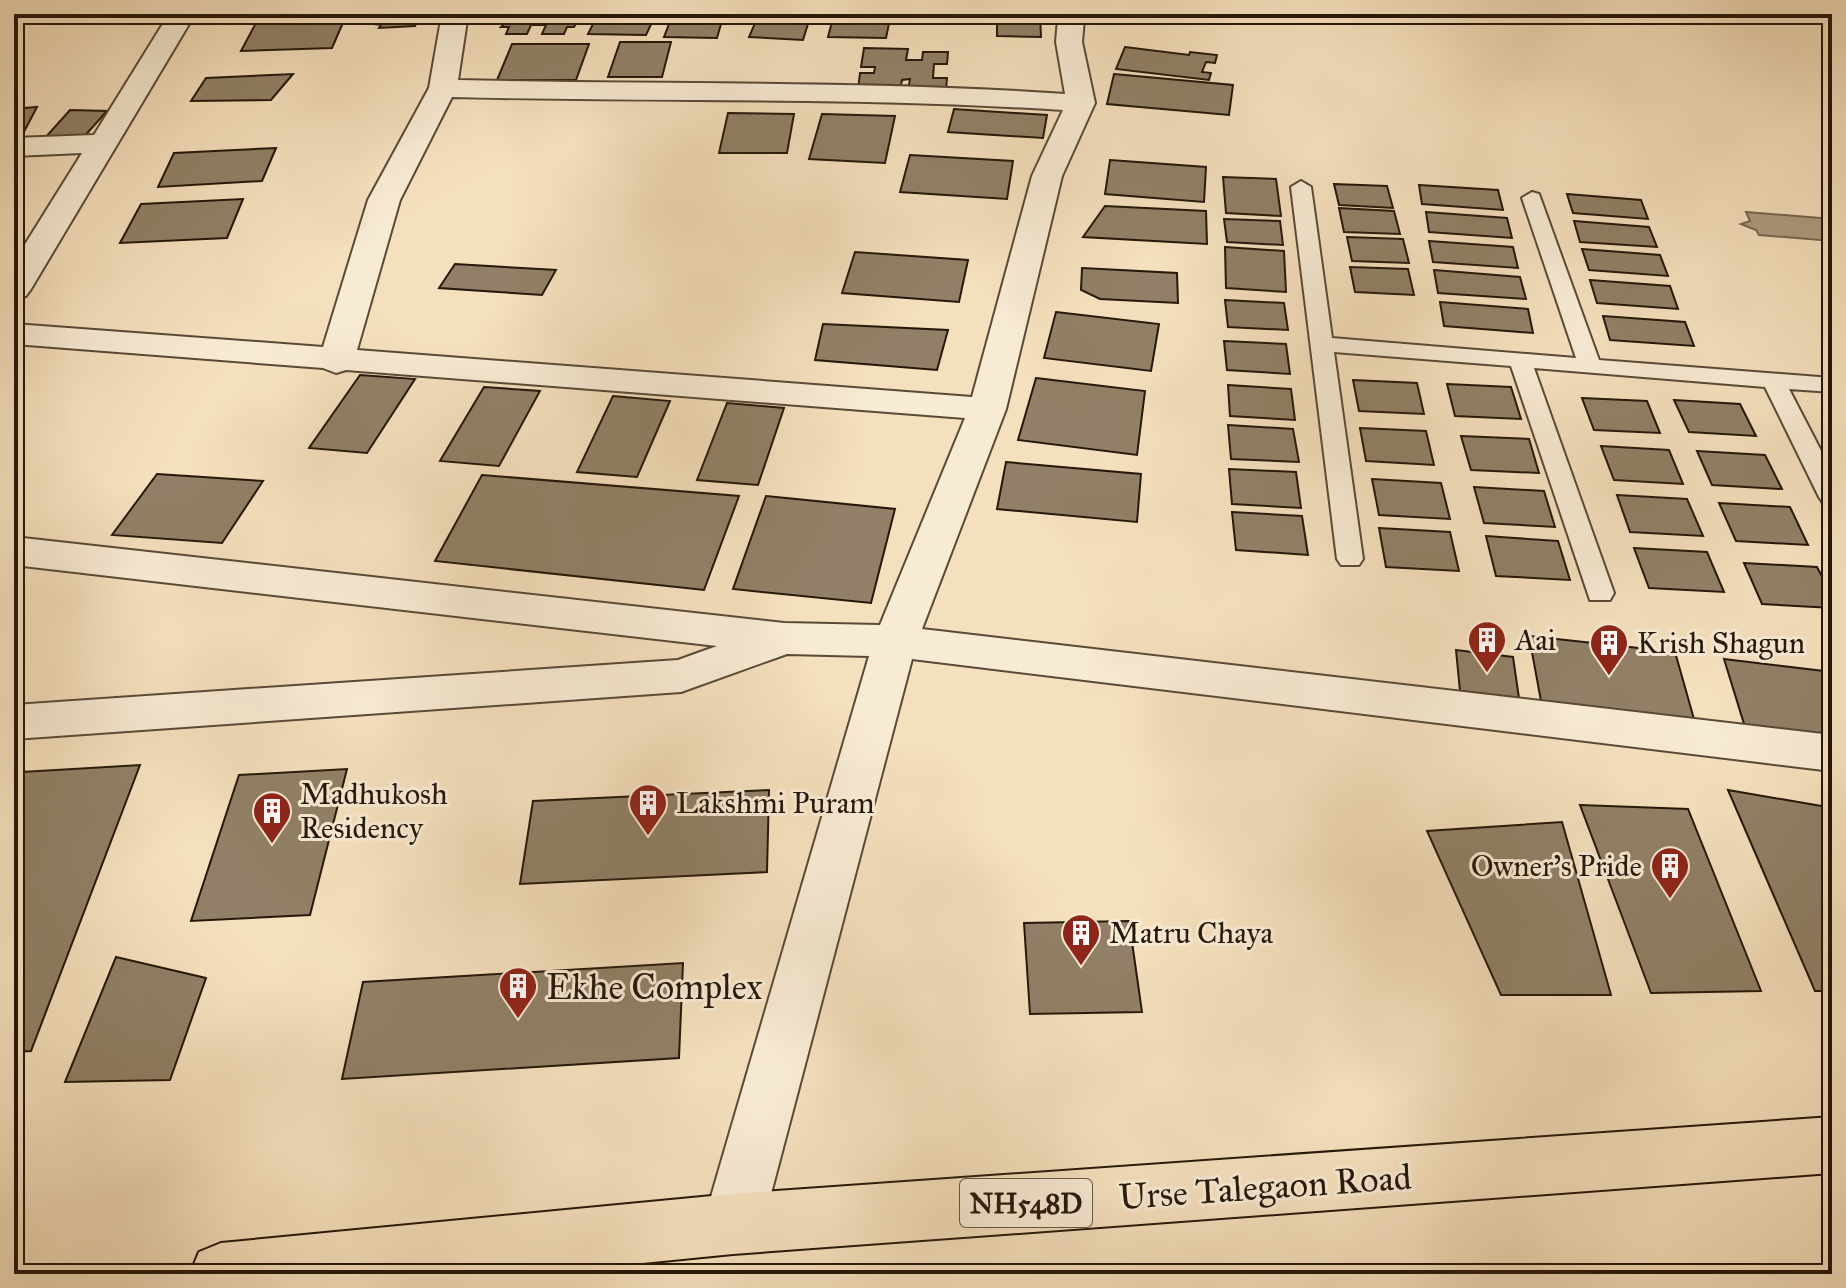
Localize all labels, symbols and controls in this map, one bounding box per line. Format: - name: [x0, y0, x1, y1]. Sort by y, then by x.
- building icon: Aai: [1466, 619, 1508, 674]
- place label: Aai: [1513, 622, 1556, 658]
- building icon: Krish Shagun: [1588, 622, 1630, 677]
- place label: Krish Shagun: [1637, 625, 1805, 661]
- place label: Madhukosh Residency: [300, 776, 448, 846]
- building icon: Lakshmi Puram: [627, 782, 669, 837]
- place label: Lakshmi Puram: [676, 785, 875, 821]
- building icon: Madhukosh Residency: [251, 790, 293, 845]
- building icon: Owner's Pride: [1649, 845, 1691, 900]
- place label: Owner's Pride: [1471, 848, 1642, 884]
- building icon: Matru Chaya: [1060, 912, 1102, 967]
- place label: Matru Chaya: [1109, 915, 1273, 951]
- building icon: Ekhe Complex: [497, 965, 539, 1020]
- place label: Ekhe Complex: [546, 965, 763, 1009]
- street label: Urse Talegaon Road: [1117, 1155, 1413, 1219]
- road number: NH548D: [960, 1179, 1092, 1227]

